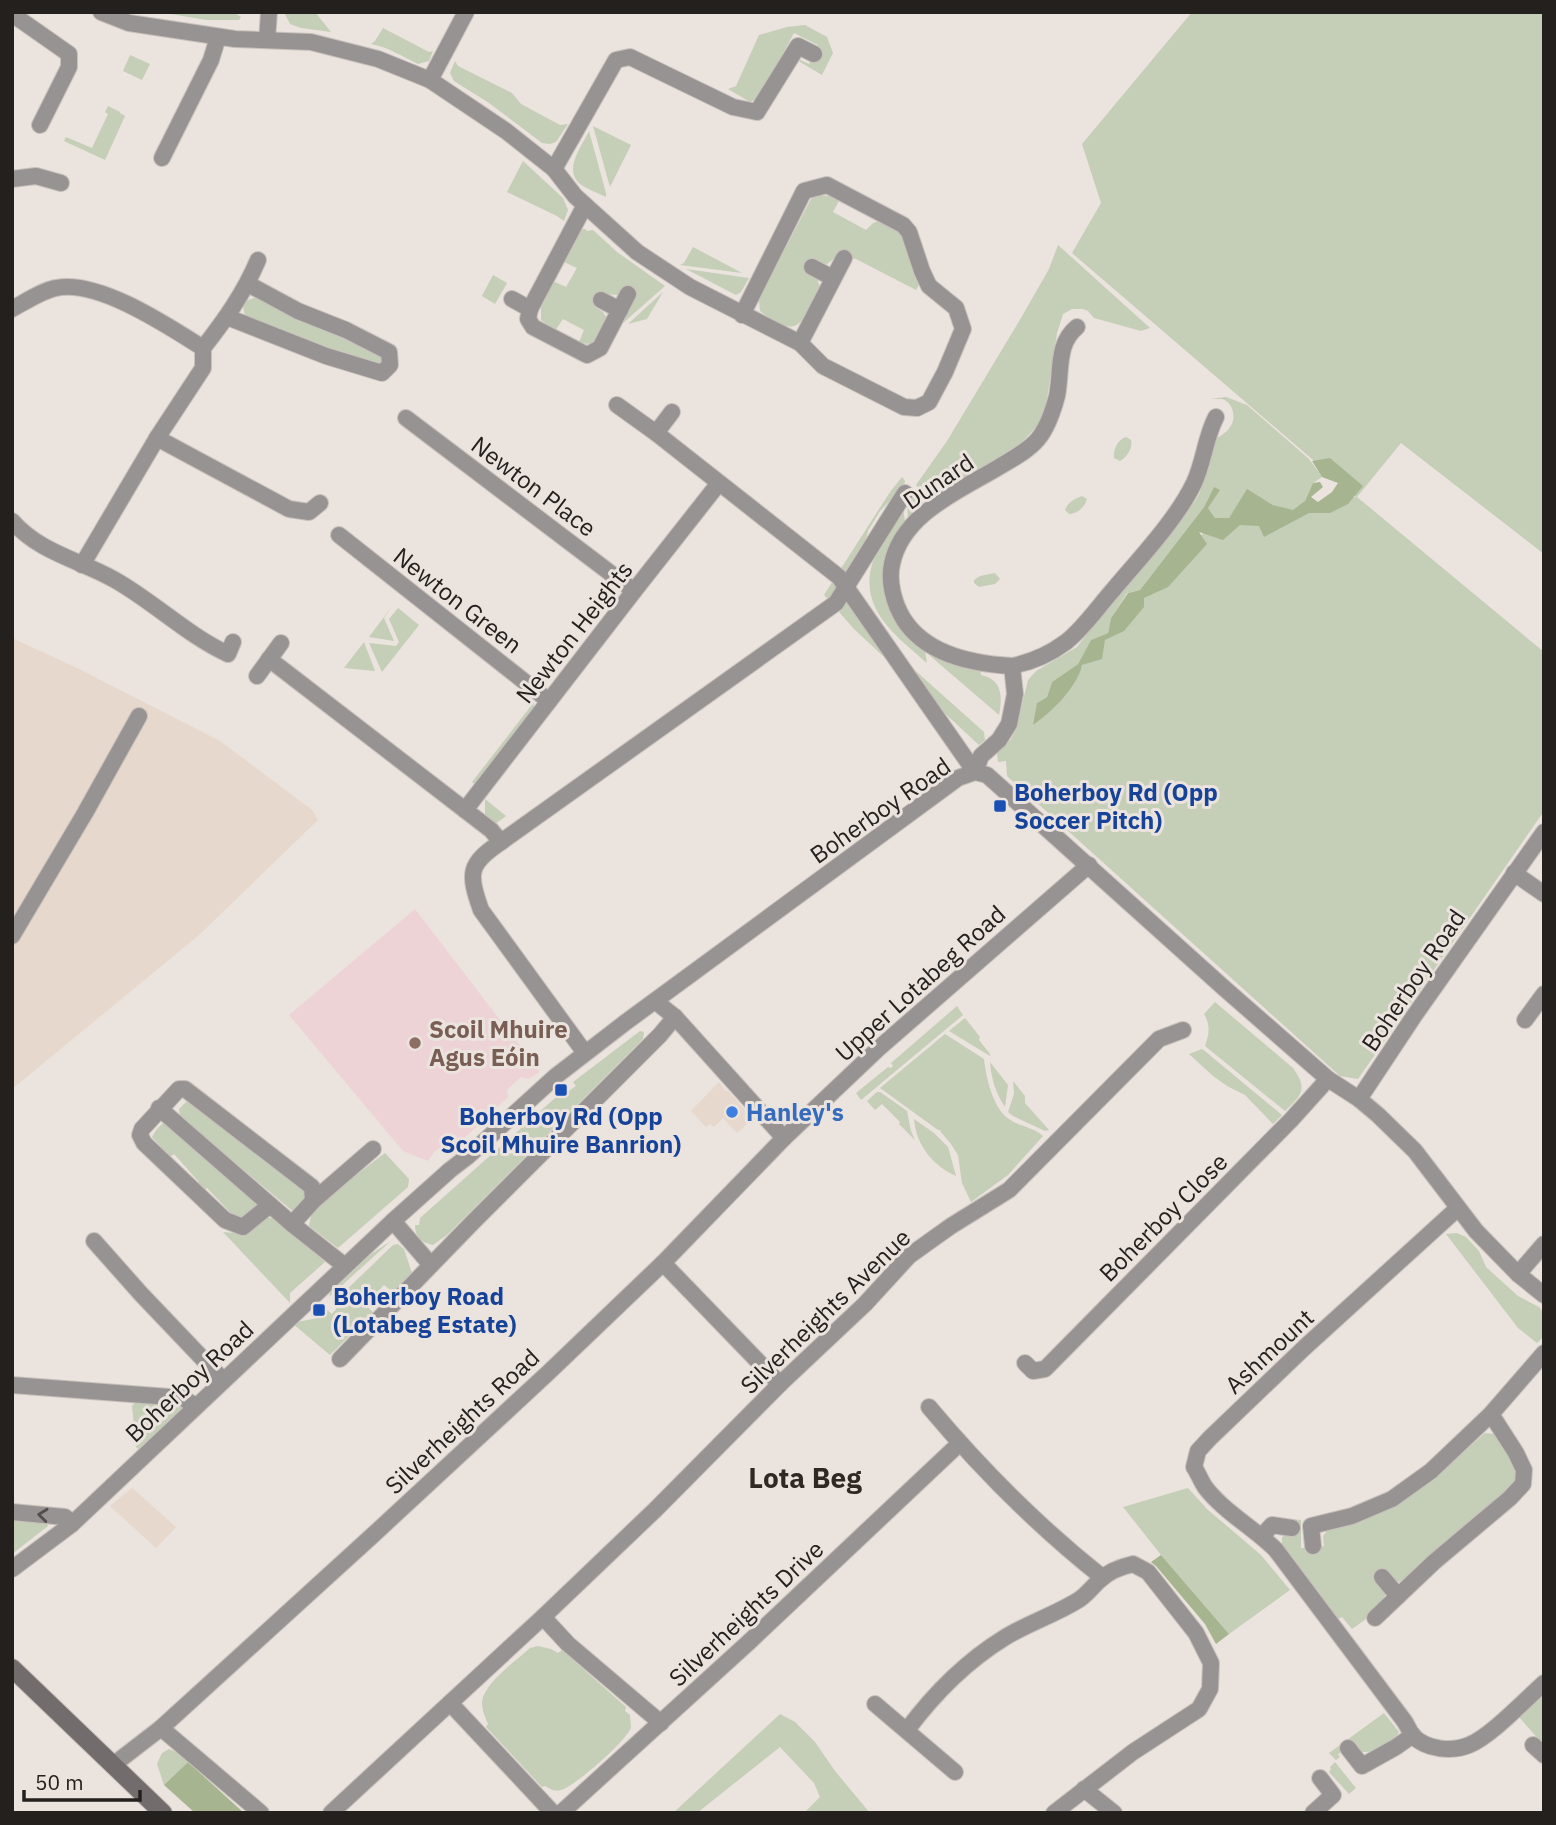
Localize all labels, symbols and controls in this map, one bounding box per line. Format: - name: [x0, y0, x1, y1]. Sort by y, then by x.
- street label: Newton Place: [465, 429, 603, 543]
- street label: Dunard: [896, 446, 980, 516]
- street label: Newton Green: [387, 540, 529, 660]
- street label: Newton Heights: [508, 554, 640, 710]
- street label: Boherboy Road: [803, 750, 957, 870]
- place label: Boherboy Rd (Opp Soccer Pitch): [1014, 776, 1218, 836]
- marker: Boherboy Rd (Opp Soccer Pitch): [992, 798, 1008, 814]
- street label: Upper Lotabeg Road: [828, 898, 1012, 1068]
- street label: Boherboy Road: [1354, 903, 1472, 1057]
- place label: Scoil Mhuire Agus Eóin: [429, 1013, 568, 1073]
- marker: Scoil Mhuire Agus Eóin: [407, 1035, 423, 1051]
- marker: Boherboy Rd (Opp Scoil Mhuire Banrion): [553, 1082, 569, 1098]
- place label: Hanley's: [746, 1096, 844, 1128]
- place label: Boherboy Rd (Opp Scoil Mhuire Banrion): [441, 1100, 681, 1160]
- marker: Hanley's: [724, 1104, 740, 1120]
- street label: Boherboy Close: [1092, 1146, 1234, 1288]
- street label: Silverheights Avenue: [733, 1221, 917, 1401]
- place label: Boherboy Road (Lotabeg Estate): [333, 1280, 517, 1340]
- marker: Boherboy Road (Lotabeg Estate): [311, 1302, 327, 1318]
- street label: Ashmount: [1218, 1302, 1320, 1400]
- street label: Boherboy Road: [118, 1313, 260, 1449]
- street label: Silverheights Road: [378, 1341, 546, 1501]
- district label: Lota Beg: [748, 1459, 862, 1496]
- one-way arrow: [38, 1508, 49, 1523]
- street label: Silverheights Drive: [662, 1533, 830, 1693]
- scale bar: [24, 1758, 140, 1802]
- text: 50 m: [35, 1768, 84, 1796]

